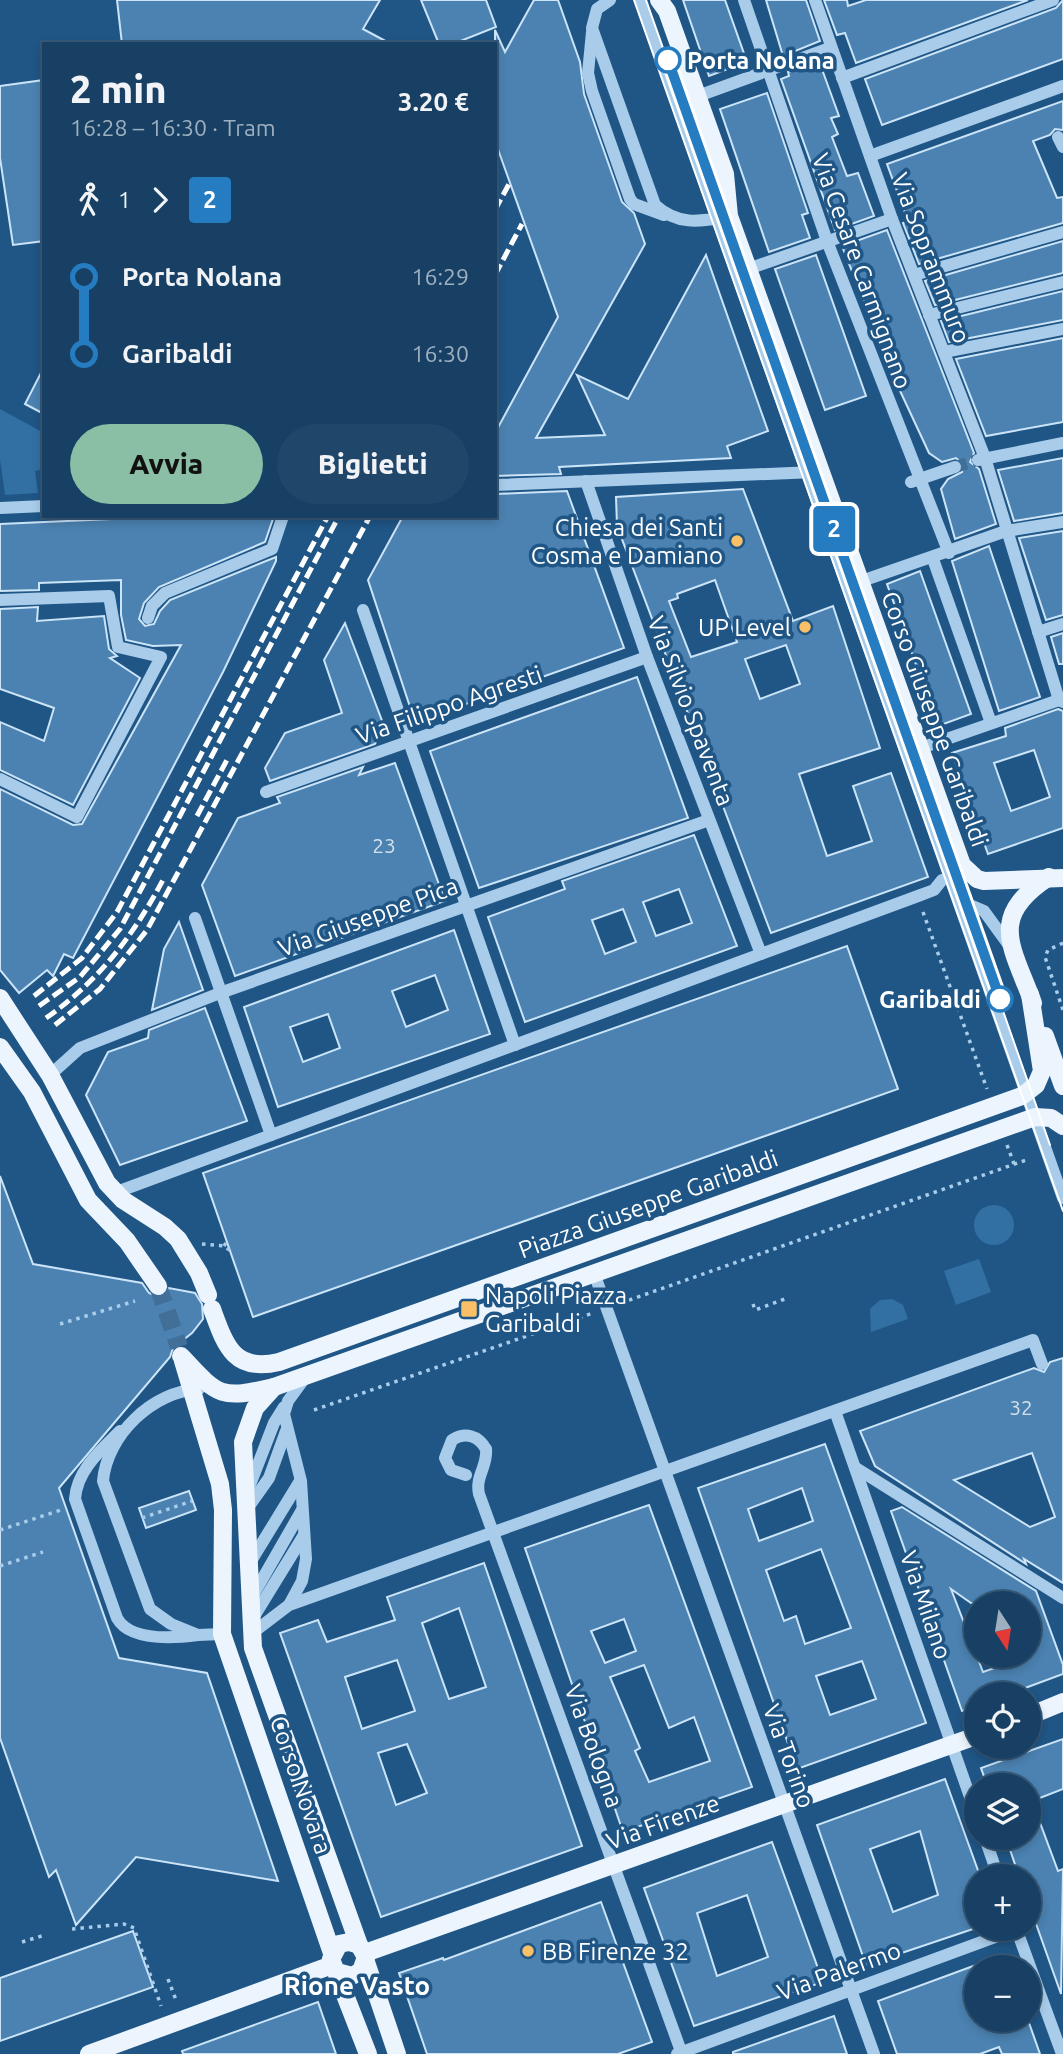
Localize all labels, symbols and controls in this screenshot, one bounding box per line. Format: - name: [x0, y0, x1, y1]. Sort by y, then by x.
- marker: Porta Nolana: [655, 47, 681, 73]
- place label: Porta Nolana: [687, 47, 835, 74]
- text: 2 min: [70, 68, 167, 110]
- text: 3.20 €: [398, 87, 469, 116]
- text: 16:28 – 16:30 · Tram: [70, 115, 276, 140]
- street label: Via Cesare Carmignano: [807, 150, 917, 392]
- street label: Via Soprammuro: [886, 169, 976, 347]
- icon: walk: [70, 181, 108, 219]
- icon: forward: [141, 181, 179, 219]
- text: 2: [203, 186, 217, 213]
- text: 1: [118, 187, 131, 212]
- text: Porta Nolana: [122, 262, 282, 291]
- text: 16:29: [411, 264, 469, 289]
- text: Garibaldi: [122, 339, 232, 368]
- text: 16:30: [411, 341, 469, 366]
- button: Avvia: [70, 424, 263, 504]
- button: Biglietti: [277, 424, 469, 504]
- line badge: 2: [811, 506, 857, 552]
- place label: Chiesa dei Santi Cosma e Damiano: [531, 514, 723, 569]
- text: 2: [827, 515, 841, 542]
- marker: Chiesa dei Santi Cosma e Damiano: [729, 533, 745, 549]
- street label: Corso Giuseppe Garibaldi: [876, 588, 994, 850]
- street label: Via Silvio Spaventa: [642, 612, 740, 810]
- place label: UP Level: [698, 614, 791, 641]
- marker: UP Level: [797, 619, 813, 635]
- street label: Via Filippo Agresti: [352, 660, 546, 750]
- house number: 23: [372, 833, 396, 857]
- street label: Via Giuseppe Pica: [274, 872, 462, 962]
- place label: Garibaldi: [879, 986, 981, 1013]
- marker: Garibaldi: [987, 986, 1013, 1012]
- street label: Piazza Giuseppe Garibaldi: [515, 1144, 781, 1264]
- place label: Napoli Piazza Garibaldi: [485, 1282, 627, 1337]
- marker: Napoli Piazza Garibaldi: [459, 1299, 479, 1319]
- house number: 32: [1009, 1395, 1033, 1419]
- street label: Via Milano: [895, 1547, 957, 1663]
- north arrow: [964, 1591, 1041, 1668]
- map controls: [964, 1591, 1041, 2032]
- street label: Via Bologna: [559, 1681, 629, 1811]
- button: locate: [964, 1682, 1041, 1759]
- street label: Via Torino: [758, 1700, 820, 1812]
- street label: Corso Novara: [265, 1712, 337, 1858]
- button: layers: [964, 1773, 1041, 1850]
- street label: Via Firenze: [603, 1789, 723, 1855]
- button: +: [964, 1864, 1041, 1941]
- street label: Via Palermo: [774, 1936, 904, 2006]
- place label: BB Firenze 32: [542, 1938, 689, 1965]
- marker: BB Firenze 32: [520, 1943, 536, 1959]
- button: −: [964, 1955, 1041, 2032]
- district label: Rione Vasto: [284, 1971, 430, 2000]

